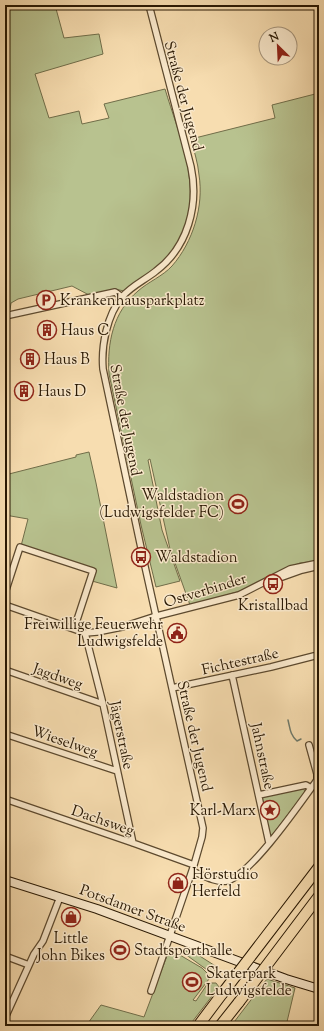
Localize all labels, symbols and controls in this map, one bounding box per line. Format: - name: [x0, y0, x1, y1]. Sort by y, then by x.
- north arrow: [258, 26, 298, 66]
- text: N: [266, 29, 282, 47]
- street label: Straße der Jugend: [158, 39, 207, 154]
- parking icon: Krankenhausparkplatz: [35, 289, 57, 311]
- place label: Krankenhausparkplatz: [60, 291, 205, 312]
- building icon: Haus C: [36, 319, 58, 341]
- place label: Haus C: [61, 321, 109, 342]
- building icon: Haus B: [19, 348, 41, 370]
- place label: Haus B: [44, 350, 90, 371]
- street label: Straße der Jugend: [103, 363, 146, 478]
- building icon: Haus D: [13, 380, 35, 402]
- place label: Haus D: [38, 382, 86, 403]
- place label: Waldstadion (Ludwigsfelder FC): [99, 486, 224, 524]
- sports icon: Waldstadion (Ludwigsfelder FC): [227, 493, 249, 515]
- bus stop icon: Waldstadion: [130, 546, 152, 568]
- place label: Waldstadion: [155, 548, 238, 569]
- street label: Ostverbinder: [161, 569, 250, 614]
- bus stop icon: Kristallbad: [262, 573, 284, 595]
- place label: Kristallbad: [238, 596, 309, 617]
- place label: Freiwillige Feuerwehr Ludwigsfelde: [24, 615, 163, 653]
- public building icon: Freiwillige Feuerwehr Ludwigsfelde: [166, 622, 188, 644]
- street label: Fichtestraße: [200, 643, 281, 681]
- street label: Jagdweg: [29, 659, 85, 696]
- street label: Straße der Jugend: [171, 679, 217, 794]
- street label: Jägerstraße: [103, 698, 138, 771]
- street label: Jahnstraße: [244, 720, 279, 791]
- street label: Wieselweg: [29, 721, 101, 764]
- place icon: Karl-Marx: [259, 799, 281, 821]
- street label: Dachsweg: [68, 801, 137, 842]
- place label: Karl-Marx: [190, 801, 256, 822]
- place label: Hörstudio Herfeld: [192, 865, 258, 903]
- shop icon: Hörstudio Herfeld: [167, 872, 189, 894]
- street label: Potsdamer Straße: [76, 880, 189, 938]
- shop icon: Little John Bikes: [60, 906, 82, 928]
- place label: Little John Bikes: [36, 929, 105, 967]
- sports icon: Stadtsporthalle: [109, 939, 131, 961]
- place label: Stadtsporthalle: [134, 941, 232, 962]
- place label: Skaterpark Ludwigsfelde: [206, 964, 292, 1002]
- sports icon: Skaterpark Ludwigsfelde: [181, 971, 203, 993]

